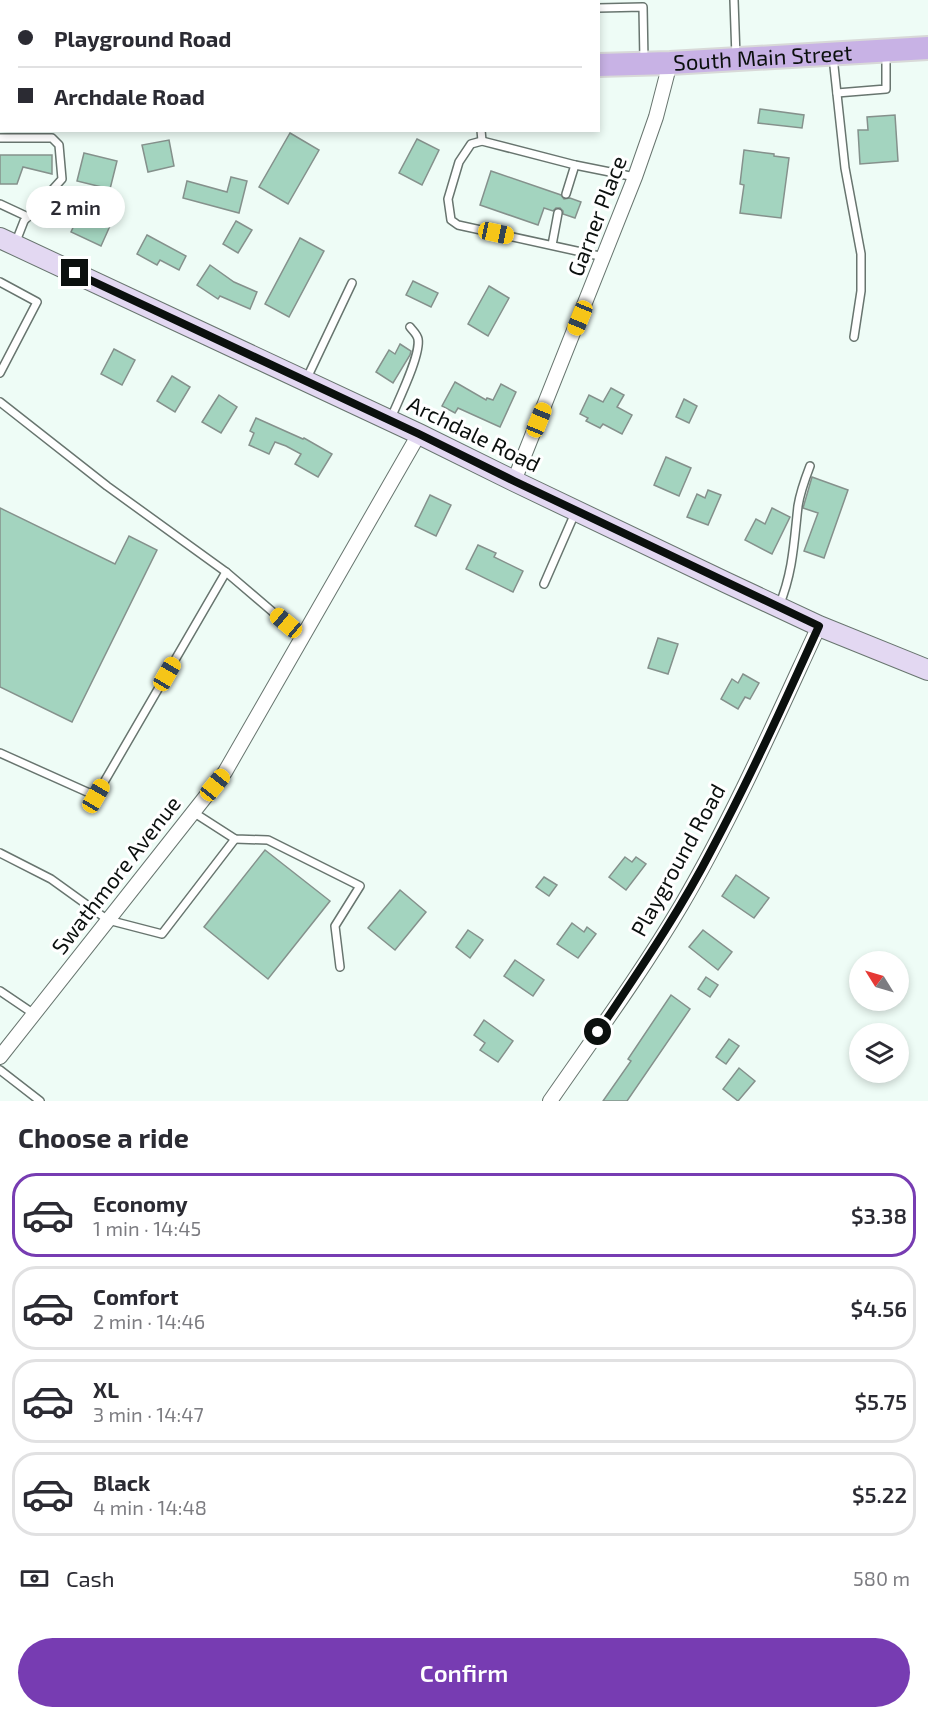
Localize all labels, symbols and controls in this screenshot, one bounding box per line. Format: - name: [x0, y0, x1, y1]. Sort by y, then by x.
- text: Playground Road: [54, 25, 231, 51]
- street label: South Main Street: [673, 38, 853, 75]
- text: Archdale Road: [54, 83, 205, 109]
- street label: Garner Place: [561, 152, 631, 279]
- callout: 2 min: [26, 186, 124, 228]
- text: 2 min: [50, 195, 101, 219]
- car: [477, 220, 515, 246]
- route end: [61, 259, 88, 286]
- car: [565, 298, 595, 338]
- street label: Archdale Road: [404, 390, 545, 476]
- car: [524, 400, 554, 440]
- car: [266, 605, 306, 641]
- car: [150, 654, 184, 694]
- car: [197, 765, 233, 805]
- car: [79, 776, 113, 816]
- street label: Playground Road: [625, 779, 730, 940]
- street label: Swathmore Avenue: [45, 790, 185, 959]
- north arrow: [849, 951, 909, 1011]
- map controls: [849, 951, 909, 1083]
- route start: [584, 1018, 611, 1045]
- button: layers: [849, 1023, 909, 1083]
- text: Choose a ride: [18, 1121, 189, 1153]
- icon: car: [21, 1188, 75, 1242]
- text: Economy: [93, 1190, 188, 1216]
- text: $3.38: [851, 1202, 907, 1228]
- text: 1 min · 14:45: [93, 1216, 201, 1240]
- icon: car: [21, 1281, 75, 1335]
- text: Comfort: [93, 1283, 178, 1309]
- text: $4.56: [851, 1295, 907, 1321]
- text: 2 min · 14:46: [93, 1309, 205, 1333]
- icon: car: [21, 1374, 75, 1428]
- text: XL: [93, 1376, 119, 1402]
- text: $5.75: [854, 1388, 907, 1414]
- text: 3 min · 14:47: [93, 1402, 204, 1426]
- icon: car: [21, 1467, 75, 1521]
- text: Black: [93, 1469, 150, 1495]
- text: $5.22: [852, 1481, 907, 1507]
- text: 4 min · 14:48: [93, 1495, 207, 1519]
- icon: cash: [18, 1562, 51, 1595]
- text: Cash: [66, 1565, 115, 1591]
- text: 580 m: [853, 1566, 910, 1590]
- button: Confirm: [18, 1638, 910, 1707]

